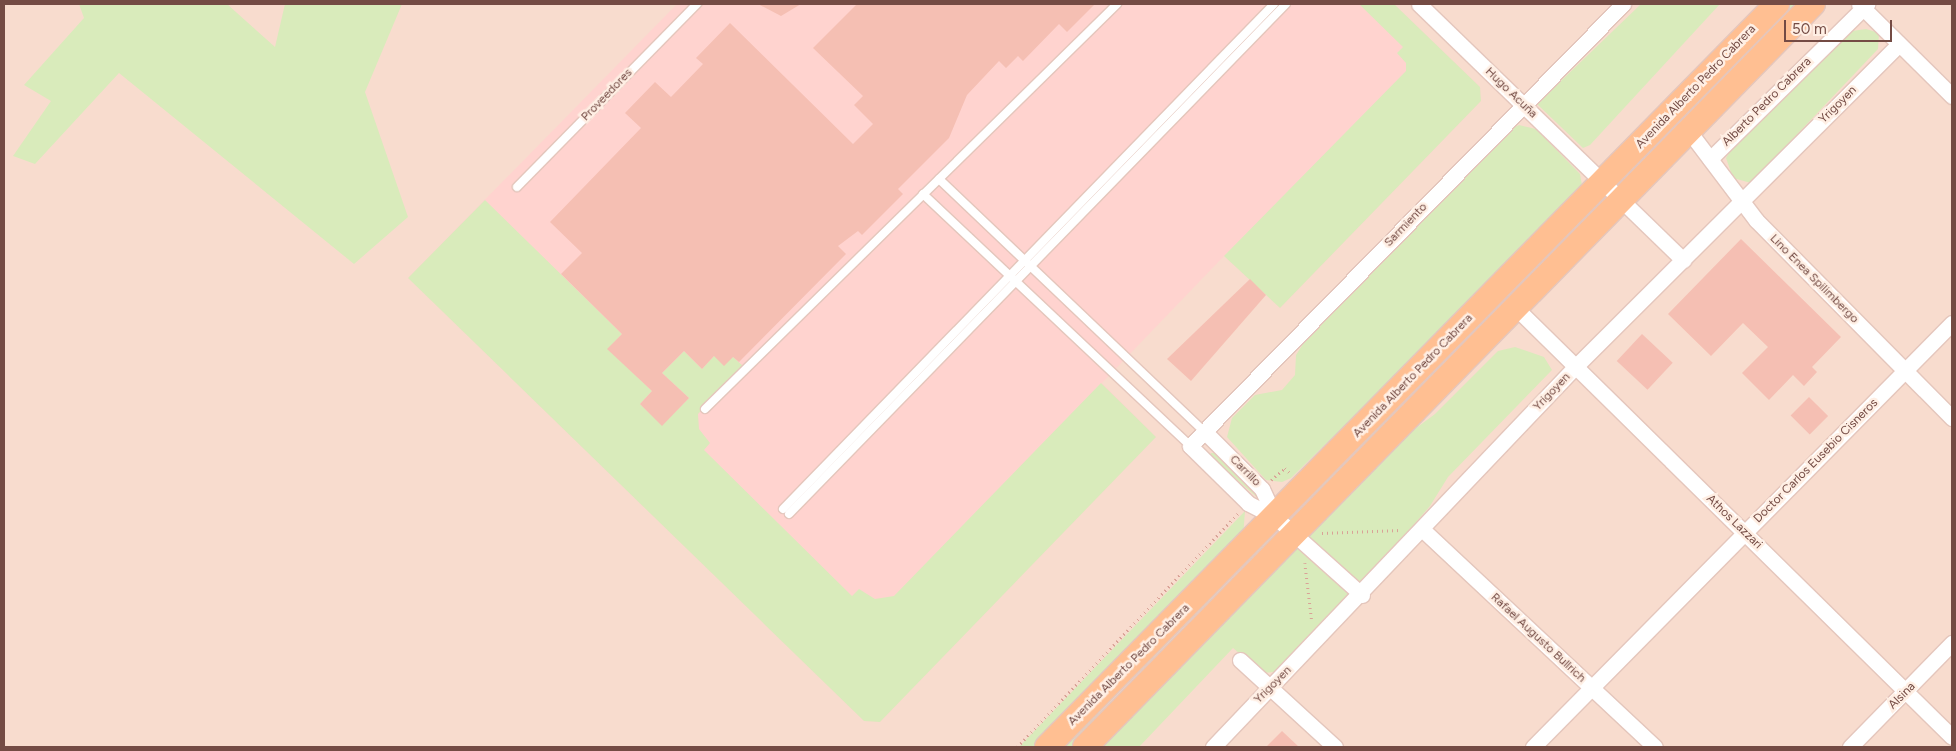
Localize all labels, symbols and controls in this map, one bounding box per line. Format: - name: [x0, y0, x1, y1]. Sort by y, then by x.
- scale bar: [1786, 10, 1894, 42]
- text: 50 m: [1792, 20, 1827, 38]
- street label: Avenida Alberto Pedro Cabrera: [1633, 22, 1759, 152]
- street label: Alberto Pedro Cabrera: [1720, 55, 1814, 149]
- street label: Hugo Acuña: [1482, 65, 1540, 121]
- street label: Proveedores: [578, 66, 636, 124]
- street label: Yrigoyen: [1816, 83, 1860, 127]
- street label: Sarmiento: [1382, 200, 1430, 250]
- street label: Lino Enea Spilimbergo: [1767, 232, 1861, 326]
- street label: Avenida Alberto Pedro Cabrera: [1350, 311, 1476, 441]
- street label: Yrigoyen: [1530, 370, 1574, 414]
- street label: Doctor Carlos Eusebio Cisneros: [1751, 396, 1881, 526]
- street label: Carrillo: [1227, 453, 1263, 489]
- street label: Athos Lazzari: [1703, 492, 1765, 552]
- street label: Rafael Augusto Bullrich: [1488, 590, 1588, 686]
- street label: Avenida Alberto Pedro Cabrera: [1065, 601, 1193, 729]
- street label: Yrigoyen: [1251, 663, 1295, 707]
- street label: Alsina: [1886, 680, 1918, 712]

